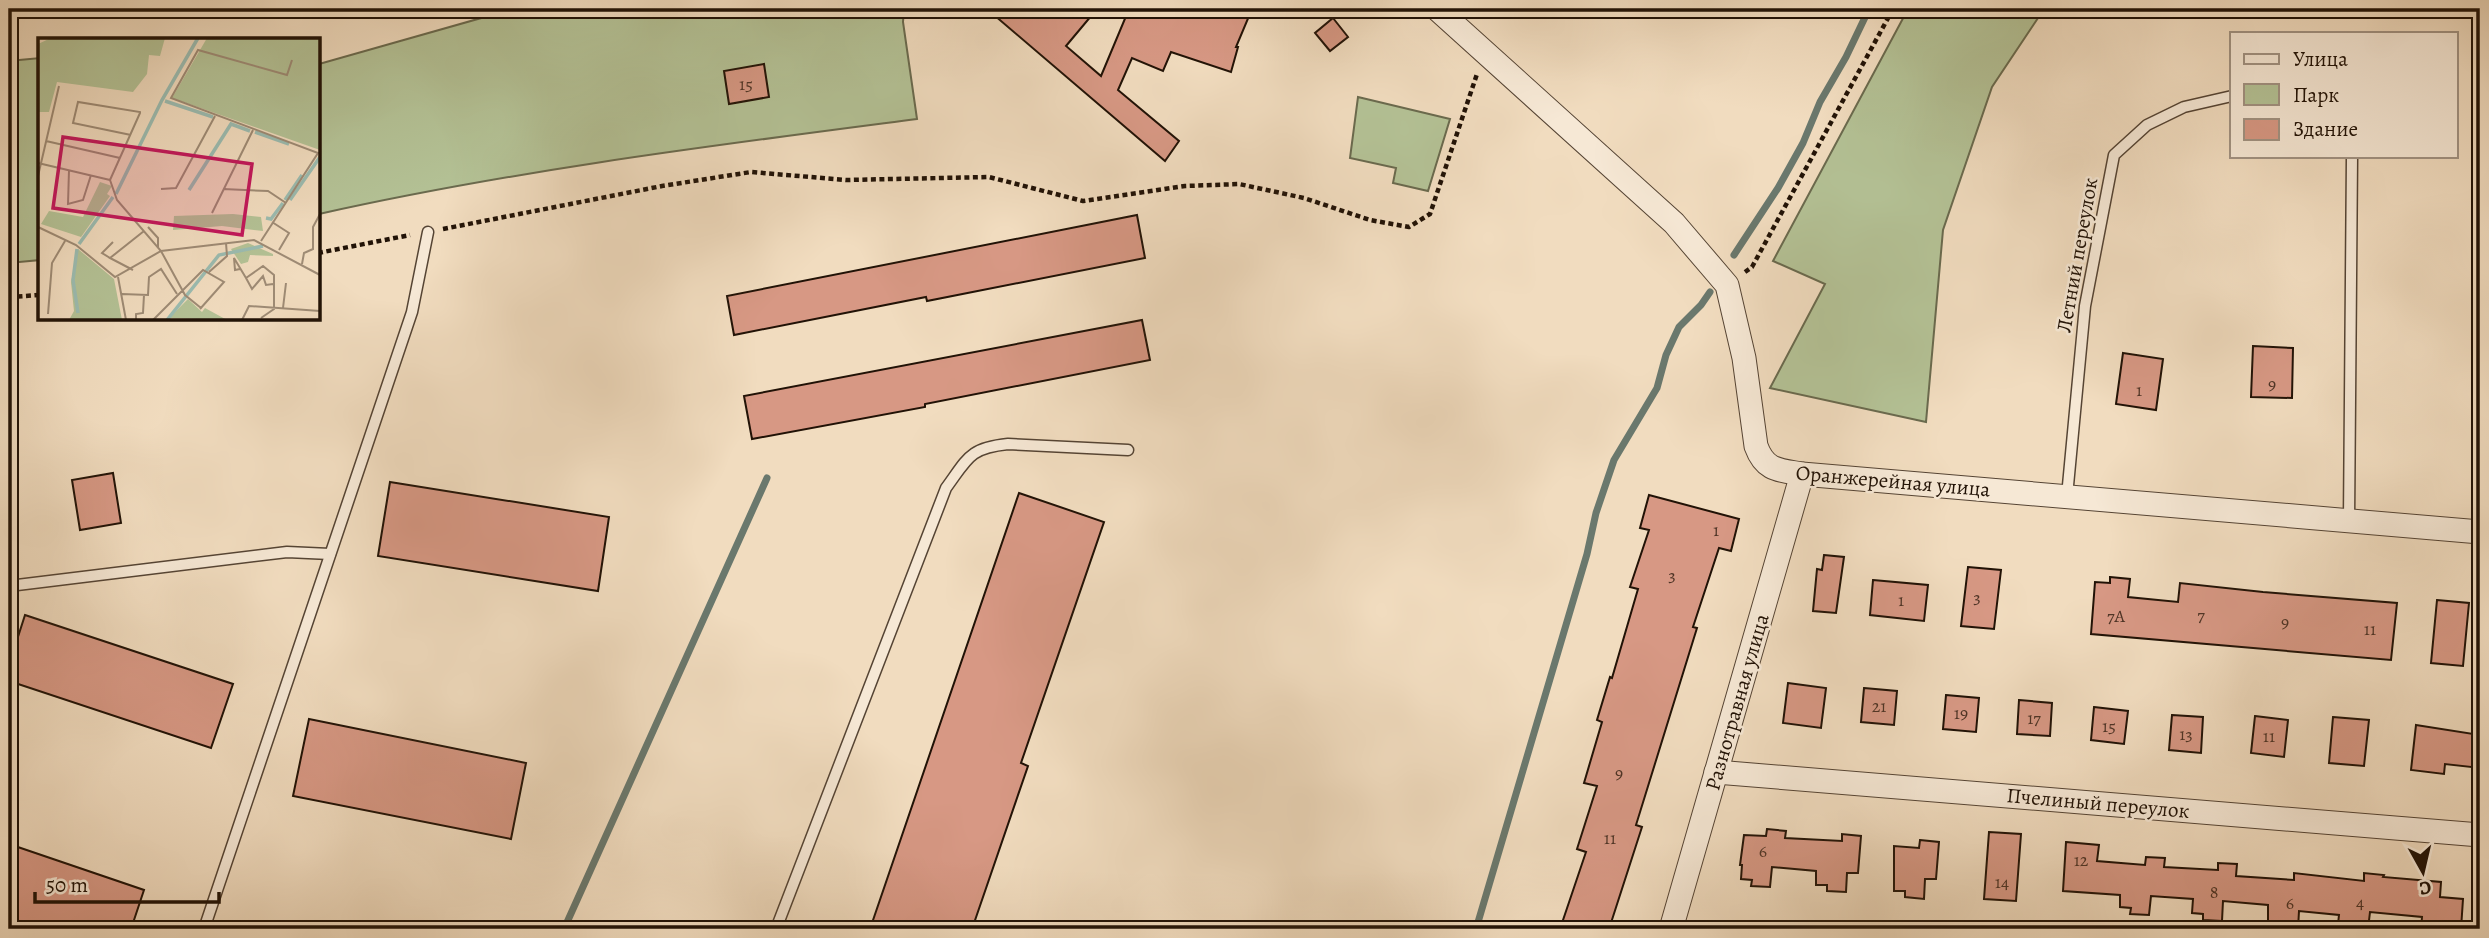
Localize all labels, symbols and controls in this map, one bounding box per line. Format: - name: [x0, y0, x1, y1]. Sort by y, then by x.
- legend: [2230, 32, 2458, 158]
- inset map: [38, 38, 320, 320]
- text: Улица: [2293, 45, 2348, 73]
- house number: 15: [739, 72, 753, 96]
- text: Парк: [2293, 81, 2339, 109]
- text: Здание: [2293, 115, 2358, 143]
- street label: Летний переулок: [2050, 175, 2104, 335]
- house number: 9: [2268, 372, 2276, 396]
- house number: 1: [2136, 378, 2142, 402]
- street label: Оранжерейная улица: [1795, 459, 1992, 503]
- house number: 1: [1713, 518, 1719, 542]
- house number: 3: [1668, 563, 1676, 587]
- house number: 3: [1973, 585, 1981, 609]
- house number: 1: [1898, 588, 1904, 612]
- house number: 7: [2197, 603, 2205, 627]
- house number: 7А: [2107, 604, 2126, 628]
- street label: Разнотравная улица: [1698, 610, 1776, 794]
- house number: 9: [2281, 610, 2289, 634]
- house number: 11: [2364, 617, 2376, 641]
- house number: 21: [1872, 694, 1886, 718]
- house number: 19: [1954, 701, 1968, 725]
- house number: 17: [2027, 706, 2041, 730]
- house number: 15: [2102, 714, 2116, 738]
- house number: 13: [2179, 722, 2193, 746]
- house number: 11: [2263, 724, 2275, 748]
- house number: 9: [1615, 761, 1623, 785]
- street label: Пчелиный переулок: [2005, 781, 2191, 825]
- house number: 11: [1604, 826, 1616, 850]
- north arrow: [2388, 836, 2458, 906]
- house number: 6: [1759, 839, 1767, 863]
- house number: 12: [2074, 848, 2089, 872]
- scale bar: [35, 861, 219, 905]
- house number: 14: [1995, 870, 2009, 894]
- text: 50 m: [46, 871, 88, 899]
- text: С: [2418, 874, 2433, 902]
- house number: 8: [2210, 880, 2218, 904]
- house number: 4: [2356, 890, 2364, 914]
- house number: 6: [2286, 891, 2294, 915]

